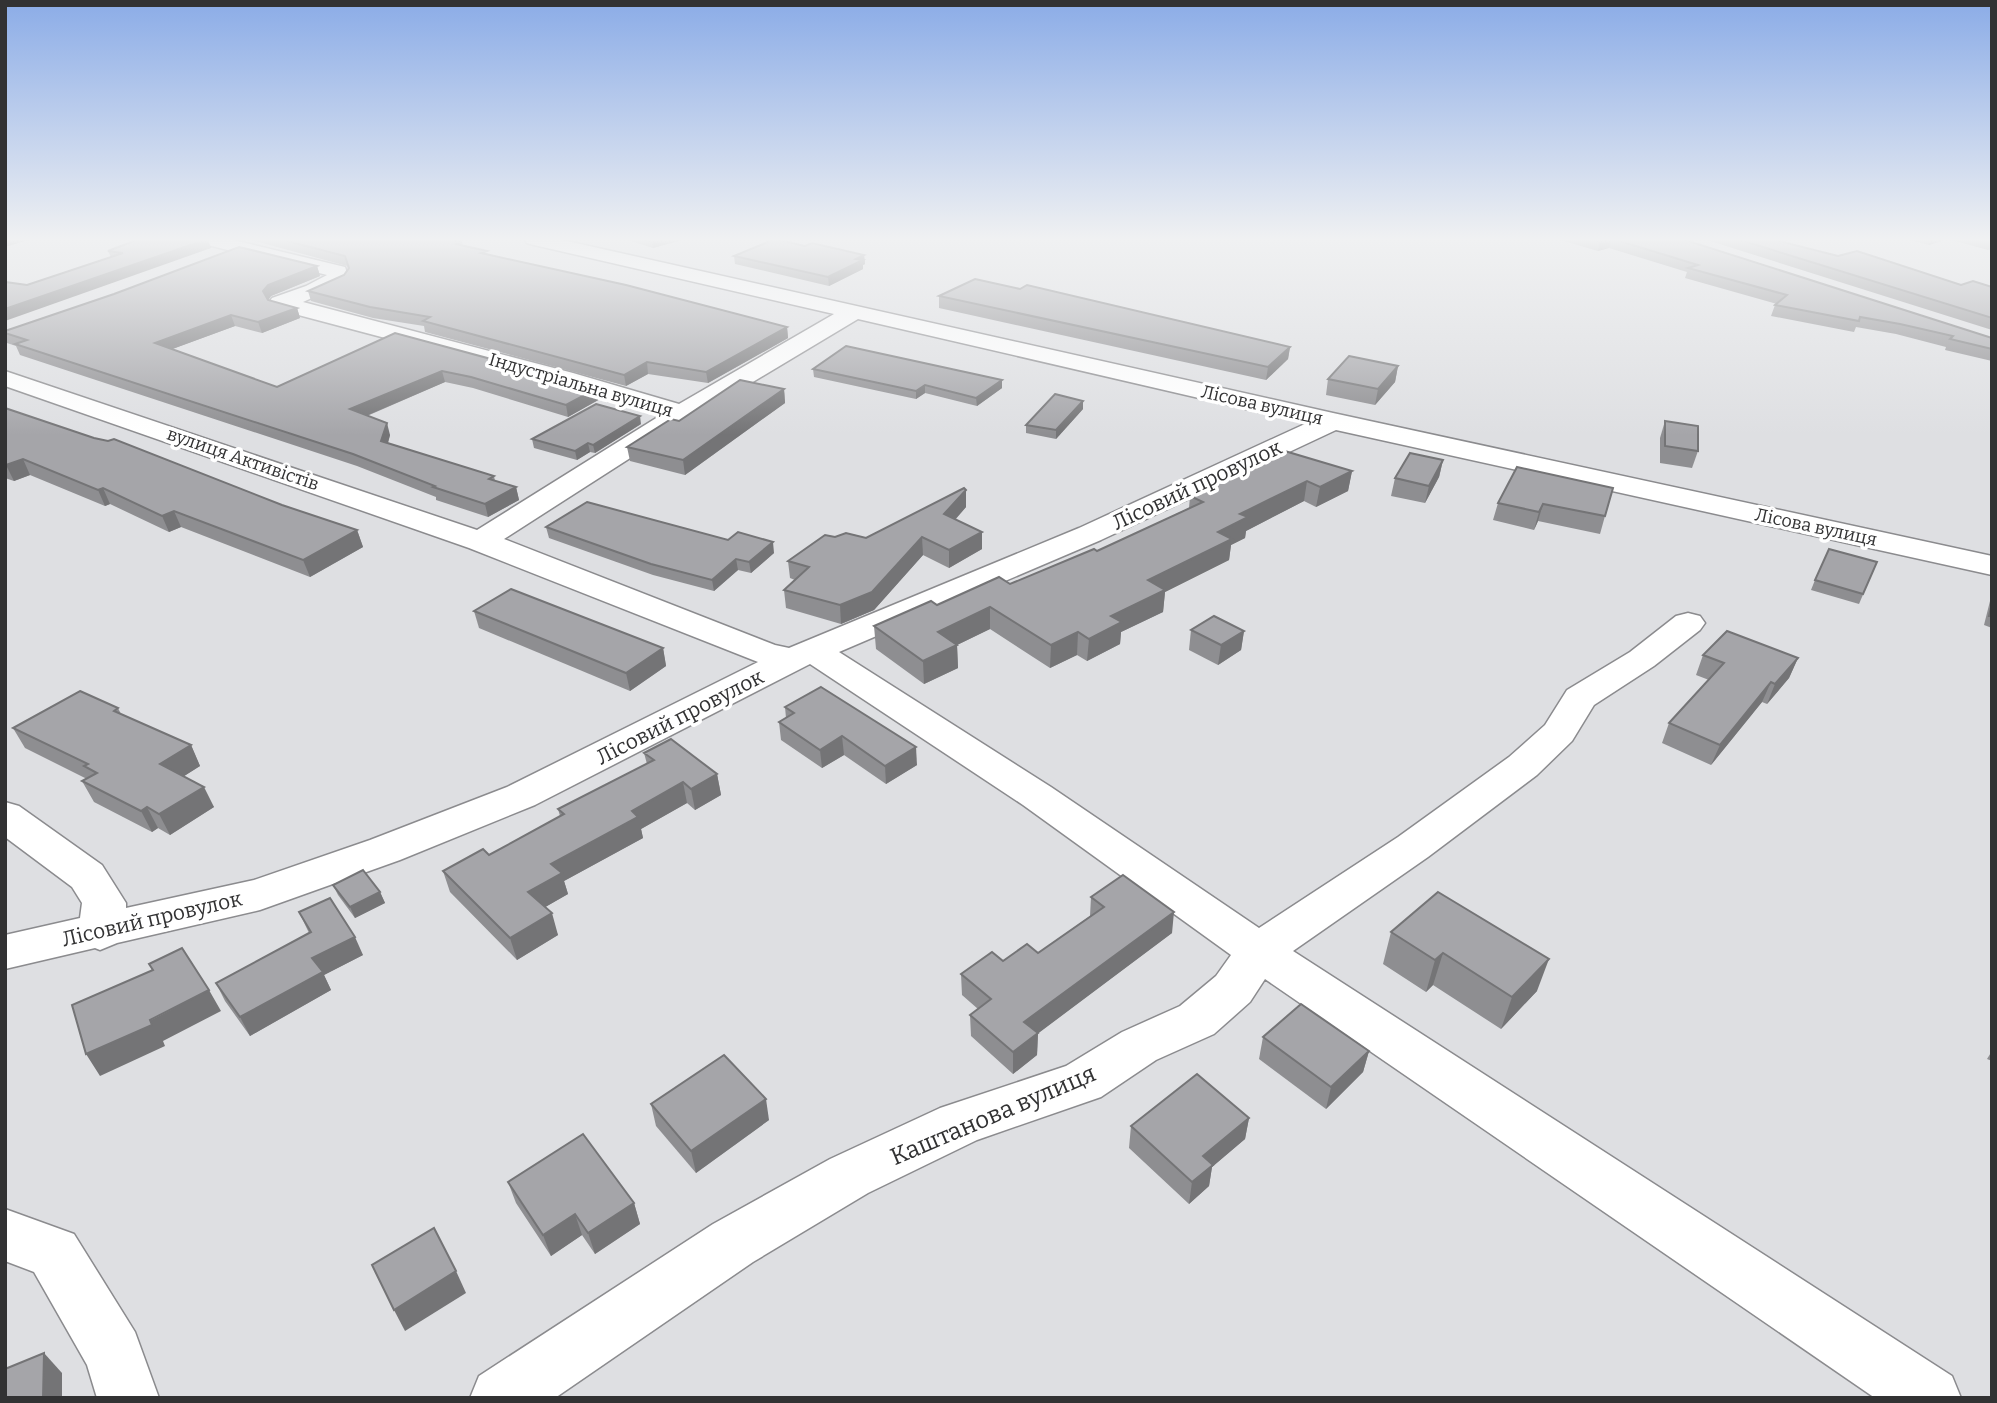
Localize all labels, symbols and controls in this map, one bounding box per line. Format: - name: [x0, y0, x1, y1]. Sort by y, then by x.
- street label: Індустріальна вулиця: [486, 348, 676, 422]
- street label: Лісова вулиця: [1199, 380, 1325, 430]
- street label: вулиця Активістів: [164, 423, 322, 495]
- street label: Лісовий провулок: [1108, 434, 1287, 536]
- street label: Лісова вулиця: [1753, 503, 1879, 551]
- street label: Лісовий провулок: [592, 663, 769, 770]
- street label: Лісовий провулок: [59, 885, 245, 952]
- street label: Каштанова вулиця: [886, 1059, 1100, 1171]

